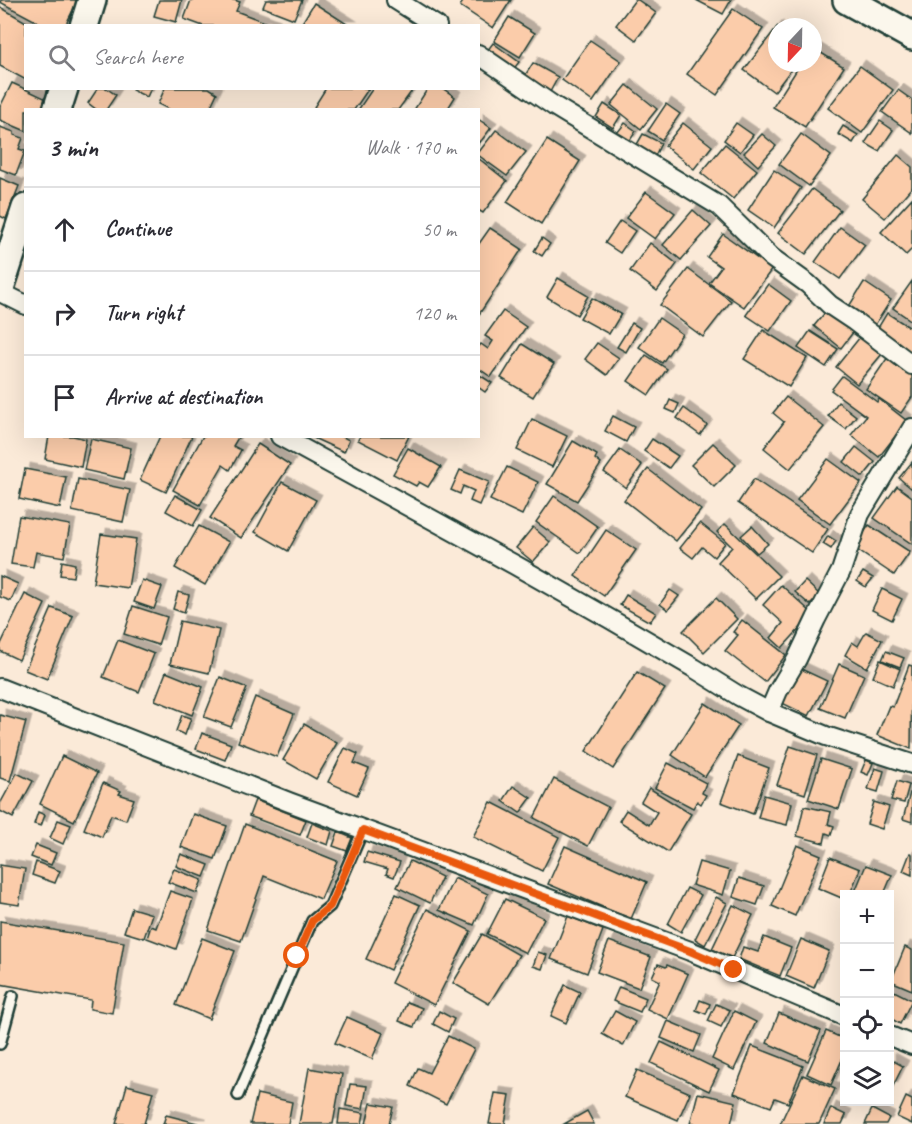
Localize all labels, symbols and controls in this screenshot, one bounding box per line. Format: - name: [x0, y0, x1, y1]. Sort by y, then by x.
- north arrow: [768, 18, 822, 72]
- search box: [24, 24, 480, 90]
- icon: search: [45, 41, 78, 74]
- text: Search here: [93, 43, 183, 71]
- text: 3 min: [48, 131, 98, 164]
- text: Walk · 170 m: [366, 135, 456, 160]
- icon: ahead: [48, 213, 81, 246]
- text: Continue: [105, 215, 171, 243]
- text: 50 m: [422, 217, 456, 242]
- icon: right: [48, 297, 81, 330]
- text: Turn right: [105, 299, 182, 327]
- text: 120 m: [413, 301, 456, 326]
- icon: arrive: [48, 381, 81, 414]
- text: Arrive at destination: [105, 383, 262, 411]
- map controls: [840, 890, 894, 1106]
- button: +: [840, 890, 894, 944]
- route start: [283, 942, 309, 968]
- button: −: [840, 944, 894, 998]
- route end: [720, 956, 746, 982]
- button: locate: [840, 998, 894, 1052]
- button: layers: [840, 1052, 894, 1106]

